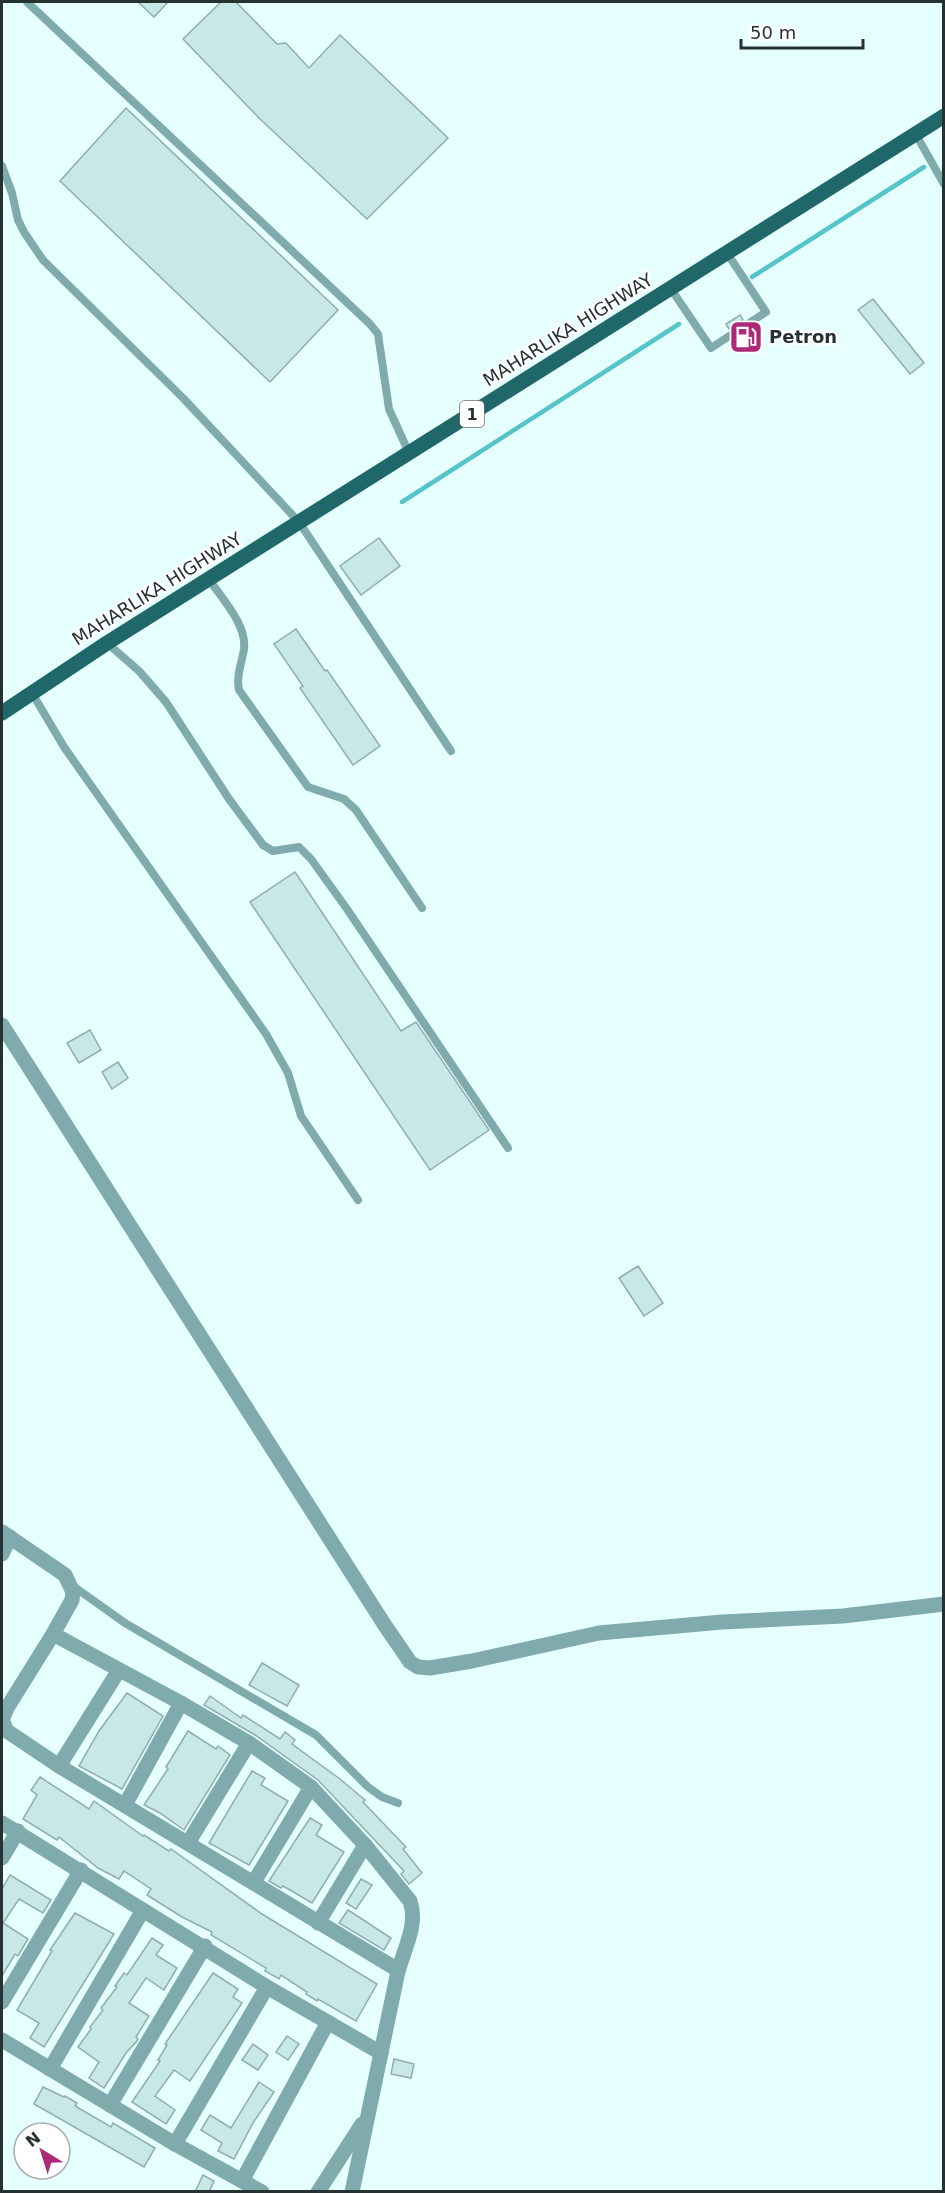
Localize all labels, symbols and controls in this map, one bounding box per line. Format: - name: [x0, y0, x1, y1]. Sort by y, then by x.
- scale bar: [741, 12, 862, 50]
- text: 50 m: [750, 22, 796, 43]
- street label: MAHARLIKA HIGHWAY: [479, 268, 657, 390]
- fuel station icon: Petron: [728, 319, 764, 355]
- place label: Petron: [769, 326, 837, 347]
- road number: 1: [460, 401, 484, 427]
- street label: MAHARLIKA HIGHWAY: [68, 527, 246, 649]
- north arrow: [12, 2121, 72, 2181]
- text: N: [22, 2128, 44, 2151]

